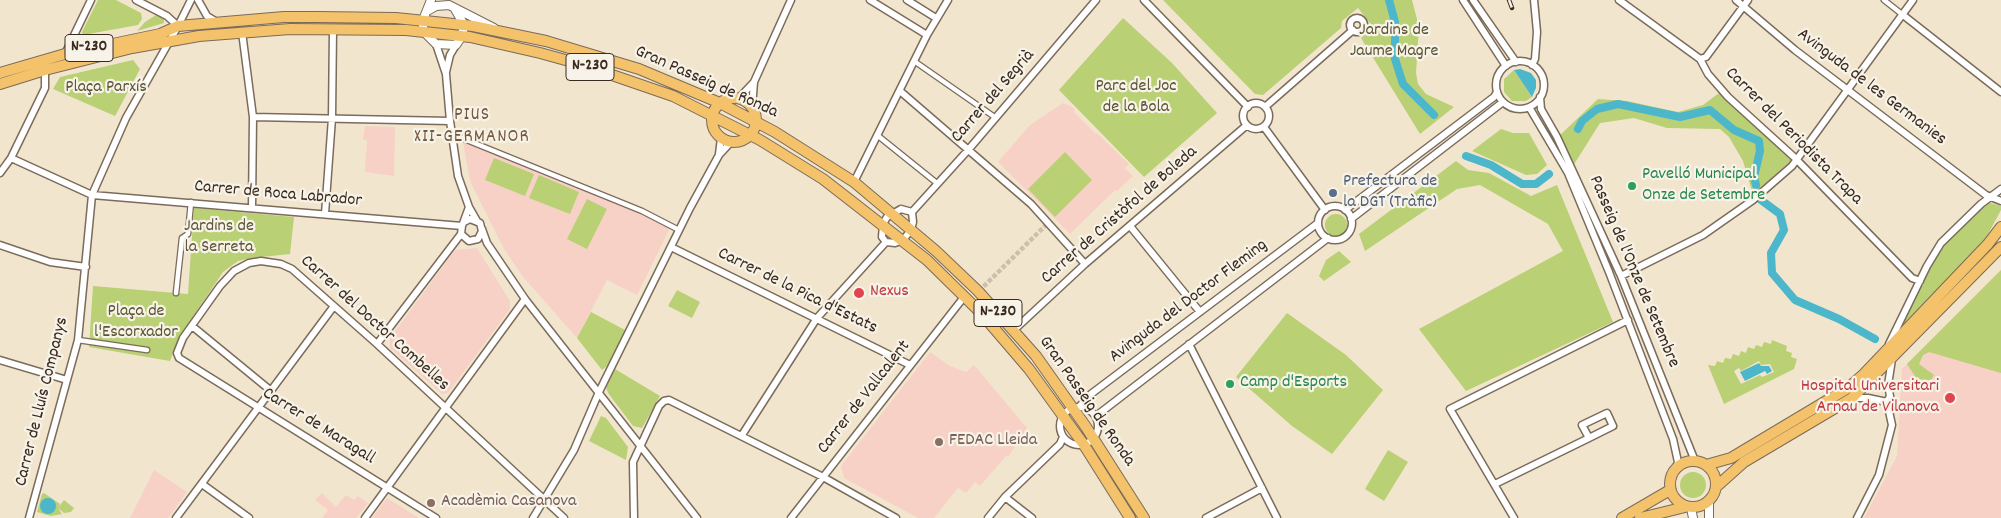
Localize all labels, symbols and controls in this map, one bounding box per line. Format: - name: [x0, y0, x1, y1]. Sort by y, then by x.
- park label: Jardins de Jaume Magre: [1350, 21, 1438, 64]
- street label: Avinguda de les Germanies: [1792, 25, 1950, 151]
- road number: N-230: [65, 34, 113, 62]
- street label: Gran Passeig de Ronda: [631, 42, 781, 124]
- street label: Carrer del Segrià: [948, 46, 1040, 148]
- road number: N-230: [566, 54, 614, 80]
- street label: Carrer del Periodista Trapa: [1720, 64, 1866, 210]
- park label: Parc del Joc de la Bola: [1095, 77, 1177, 120]
- park label: Plaça Parxís: [65, 78, 147, 100]
- district label: PIUS XII-GERMANOR: [413, 105, 531, 149]
- street label: Carrer de Cristòfol de Boleda: [1037, 142, 1203, 290]
- place label: Pavelló Municipal Onze de Setembre: [1642, 165, 1765, 208]
- place label: Prefectura de la DGT (Tràfic): [1343, 172, 1437, 214]
- street label: Passeig de l'Onze de Setembre: [1583, 173, 1683, 371]
- street label: Carrer de Roca Labrador: [193, 177, 363, 213]
- marker: Pavelló Municipal Onze de Setembre: [1626, 180, 1638, 192]
- marker: Prefectura de la DGT (Tràfic): [1327, 187, 1339, 199]
- park label: Jardins de la Serreta: [184, 217, 254, 260]
- street label: Avinguda del Doctor Fleming: [1106, 235, 1272, 369]
- street label: Carrer de la Pica d'Estats: [714, 244, 880, 340]
- street label: Carrer del Doctor Combelles: [295, 251, 453, 397]
- place label: Nexus: [870, 282, 909, 304]
- marker: Nexus: [852, 286, 866, 300]
- road number: N-230: [974, 300, 1022, 326]
- park label: Plaça de l'Escorxador: [94, 302, 178, 344]
- street label: Carrer de Lluís Companys: [12, 315, 74, 489]
- street label: Gran Passeig de Ronda: [1033, 333, 1139, 471]
- street label: Carrer de Vallcalent: [814, 337, 916, 459]
- place label: Camp d'Esports: [1240, 373, 1347, 395]
- place label: Hospital Universitari Arnau de Vilanova: [1801, 377, 1939, 419]
- marker: Camp d'Esports: [1224, 378, 1236, 390]
- street label: Carrer de Maragall: [258, 384, 378, 470]
- marker: Hospital Universitari Arnau de Vilanova: [1943, 391, 1957, 405]
- place label: FEDAC Lleida: [949, 431, 1037, 453]
- marker: FEDAC Lleida: [933, 436, 945, 448]
- place label: Acadèmia Casanova: [441, 492, 577, 514]
- marker: Acadèmia Casanova: [425, 497, 437, 509]

